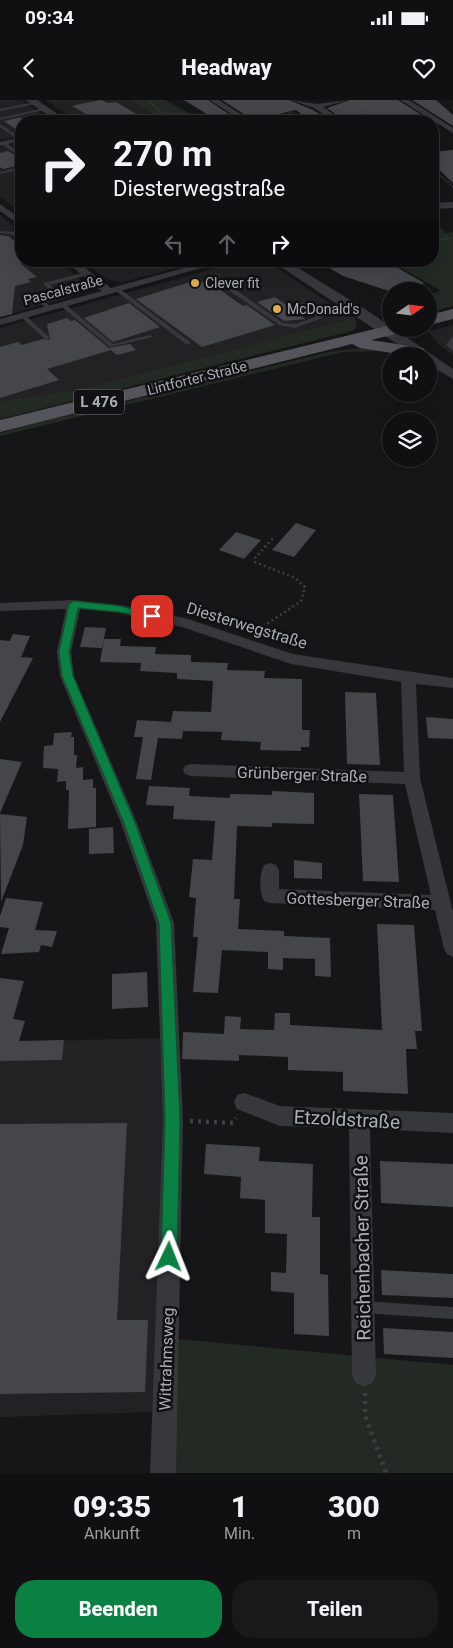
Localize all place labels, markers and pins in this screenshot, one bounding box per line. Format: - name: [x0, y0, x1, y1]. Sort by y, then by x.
- place label: Clever fit: [205, 275, 260, 291]
- marker: Clever fit: [189, 277, 201, 289]
- place label: McDonald's: [287, 301, 360, 317]
- marker: McDonald's: [271, 303, 283, 315]
- pin: [131, 595, 173, 637]

